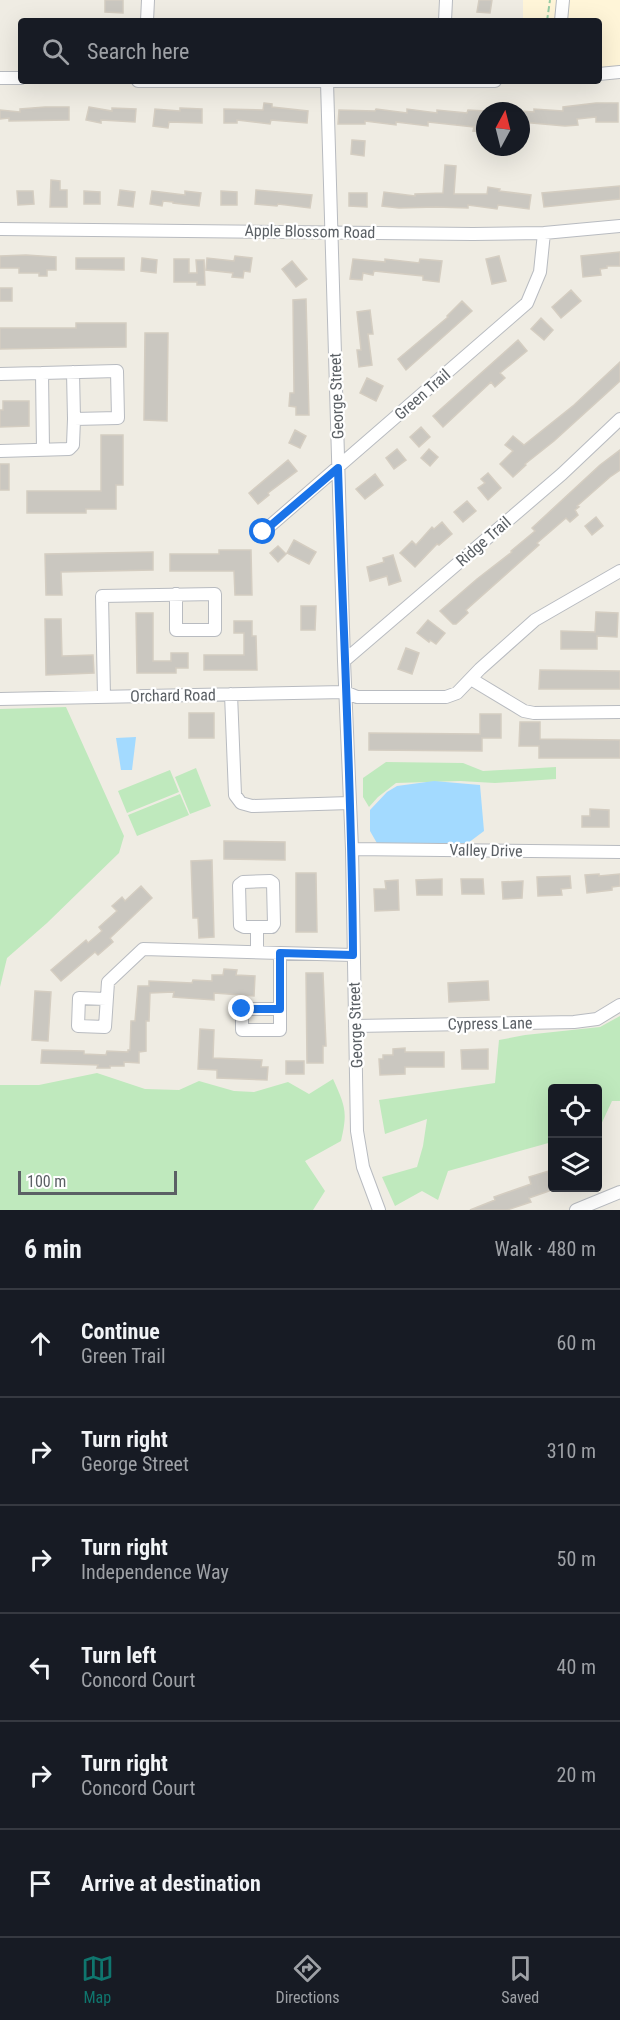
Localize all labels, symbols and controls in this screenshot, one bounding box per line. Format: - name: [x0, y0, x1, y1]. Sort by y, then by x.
- search box: [18, 18, 602, 84]
- icon: search: [39, 35, 72, 68]
- text: Search here: [87, 39, 189, 64]
- north arrow: [476, 102, 530, 156]
- street label: Apple Blossom Road: [244, 221, 376, 242]
- street label: George Street: [325, 352, 347, 439]
- street label: Green Trail: [391, 365, 454, 424]
- street label: Ridge Trail: [452, 513, 515, 570]
- route start: [249, 518, 275, 544]
- street label: Orchard Road: [130, 685, 216, 706]
- street label: Valley Drive: [449, 840, 523, 861]
- street label: George Street: [344, 981, 366, 1068]
- route end: [228, 995, 254, 1021]
- street label: Cypress Lane: [448, 1013, 532, 1034]
- map controls: [548, 1084, 602, 1192]
- button: locate: [548, 1084, 602, 1138]
- button: layers: [548, 1138, 602, 1192]
- scale bar: [18, 1168, 177, 1196]
- text: 100 m: [27, 1172, 66, 1191]
- text: 6 min: [24, 1234, 82, 1264]
- text: Walk · 480 m: [495, 1237, 596, 1261]
- text: Continue: [81, 1319, 160, 1344]
- icon: ahead: [24, 1327, 57, 1360]
- text: 60 m: [557, 1331, 596, 1355]
- text: Green Trail: [81, 1344, 166, 1368]
- text: Turn right: [81, 1427, 168, 1452]
- icon: right: [24, 1435, 57, 1468]
- text: 310 m: [547, 1439, 596, 1463]
- text: George Street: [81, 1452, 189, 1476]
- text: Turn right: [81, 1535, 168, 1560]
- icon: right: [24, 1543, 57, 1576]
- text: 50 m: [557, 1547, 596, 1571]
- text: Independence Way: [81, 1560, 229, 1584]
- text: Turn left: [81, 1643, 156, 1668]
- icon: left: [24, 1651, 57, 1684]
- text: 40 m: [557, 1655, 596, 1679]
- text: Concord Court: [81, 1668, 195, 1692]
- text: Turn right: [81, 1751, 168, 1776]
- icon: right: [24, 1759, 57, 1792]
- text: 20 m: [557, 1763, 596, 1787]
- text: Concord Court: [81, 1776, 195, 1800]
- icon: arrive: [24, 1867, 57, 1900]
- text: Arrive at destination: [81, 1871, 261, 1896]
- tab: Map: [81, 1952, 114, 2007]
- tab: Directions: [276, 1952, 339, 2007]
- tab: Saved: [501, 1952, 539, 2007]

